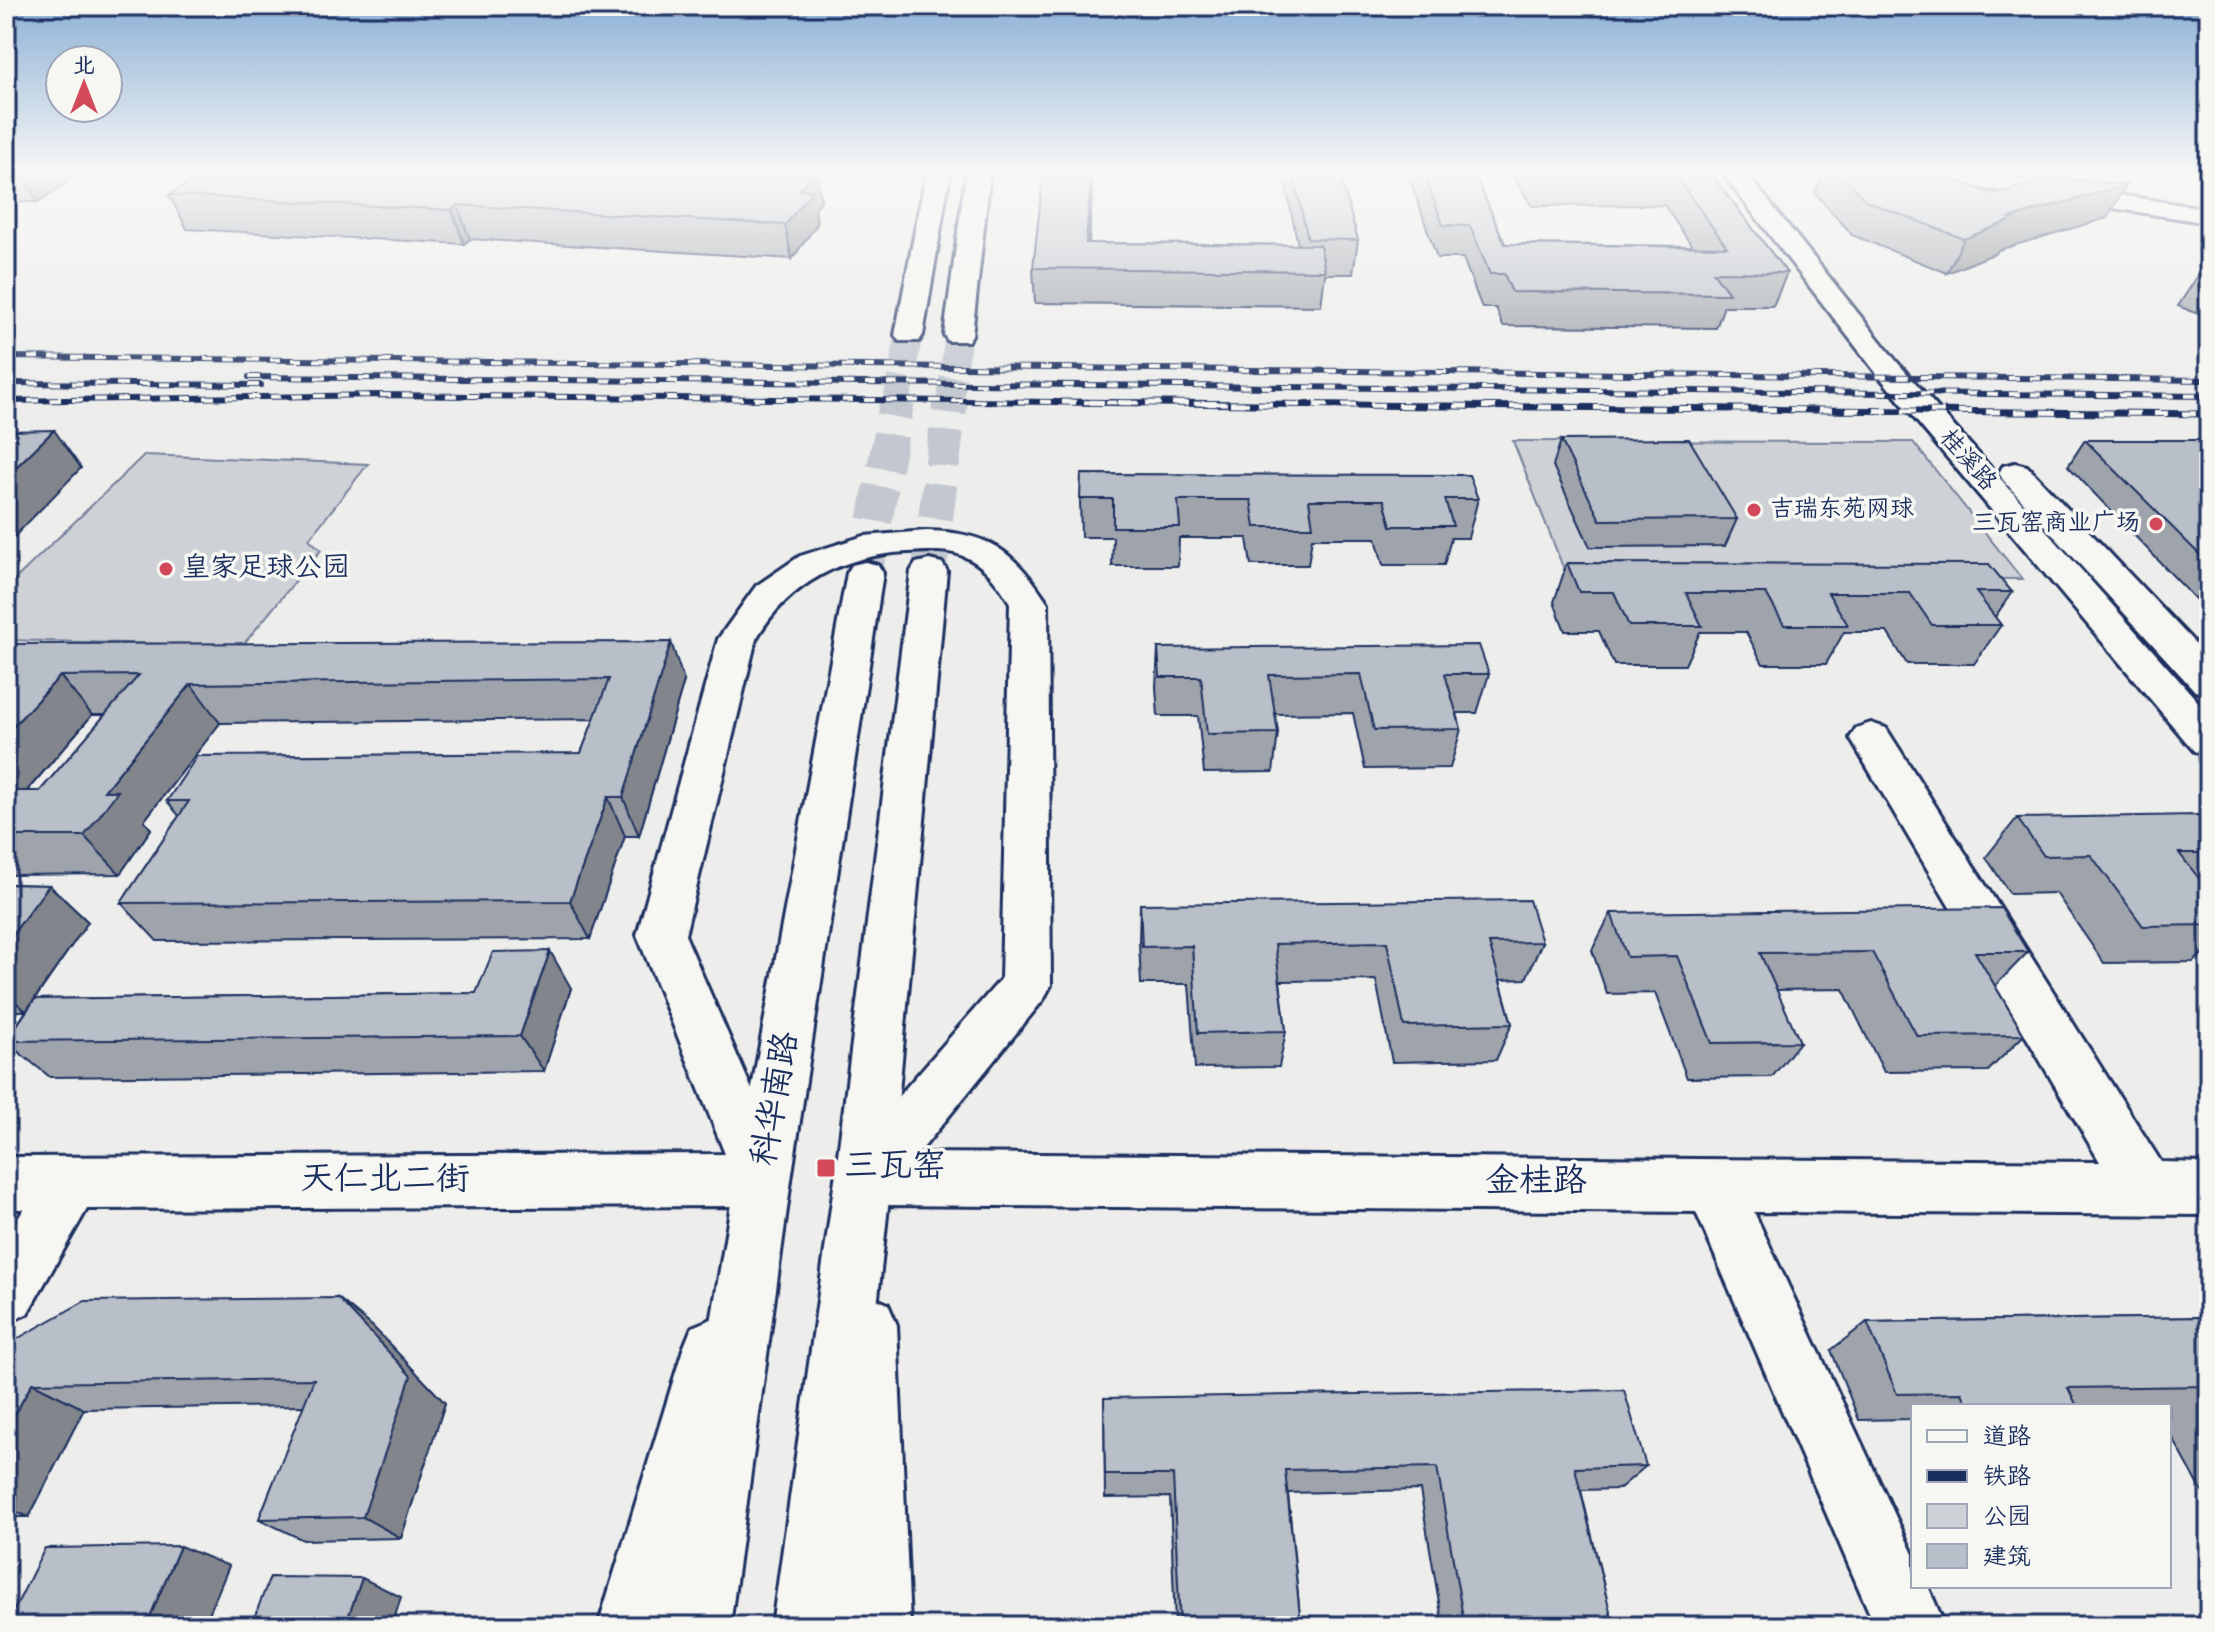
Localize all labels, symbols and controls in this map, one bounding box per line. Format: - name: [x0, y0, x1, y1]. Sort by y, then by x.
- north arrow: [44, 44, 124, 124]
- text: 北: [73, 51, 95, 83]
- street label: 桂溪路: [1930, 422, 2004, 500]
- place label: 吉瑞东苑网球: [1770, 493, 1914, 528]
- marker: 吉瑞东苑网球: [1745, 501, 1763, 519]
- place label: 三瓦窑商业广场: [1972, 507, 2140, 542]
- marker: 三瓦窑商业广场: [2147, 515, 2165, 533]
- place label: 皇家足球公园: [182, 549, 350, 590]
- marker: 皇家足球公园: [157, 560, 175, 578]
- street label: 科华南路: [741, 1028, 813, 1170]
- place label: 三瓦窑: [844, 1143, 946, 1193]
- street label: 天仁北二街: [300, 1156, 470, 1206]
- marker: 三瓦窑: [815, 1157, 837, 1179]
- street label: 金桂路: [1485, 1158, 1587, 1208]
- legend: [1911, 1404, 2171, 1588]
- text: 道路: [1983, 1421, 2031, 1456]
- text: 铁路: [1983, 1461, 2031, 1496]
- text: 公园: [1983, 1501, 2031, 1536]
- text: 建筑: [1983, 1541, 2031, 1576]

